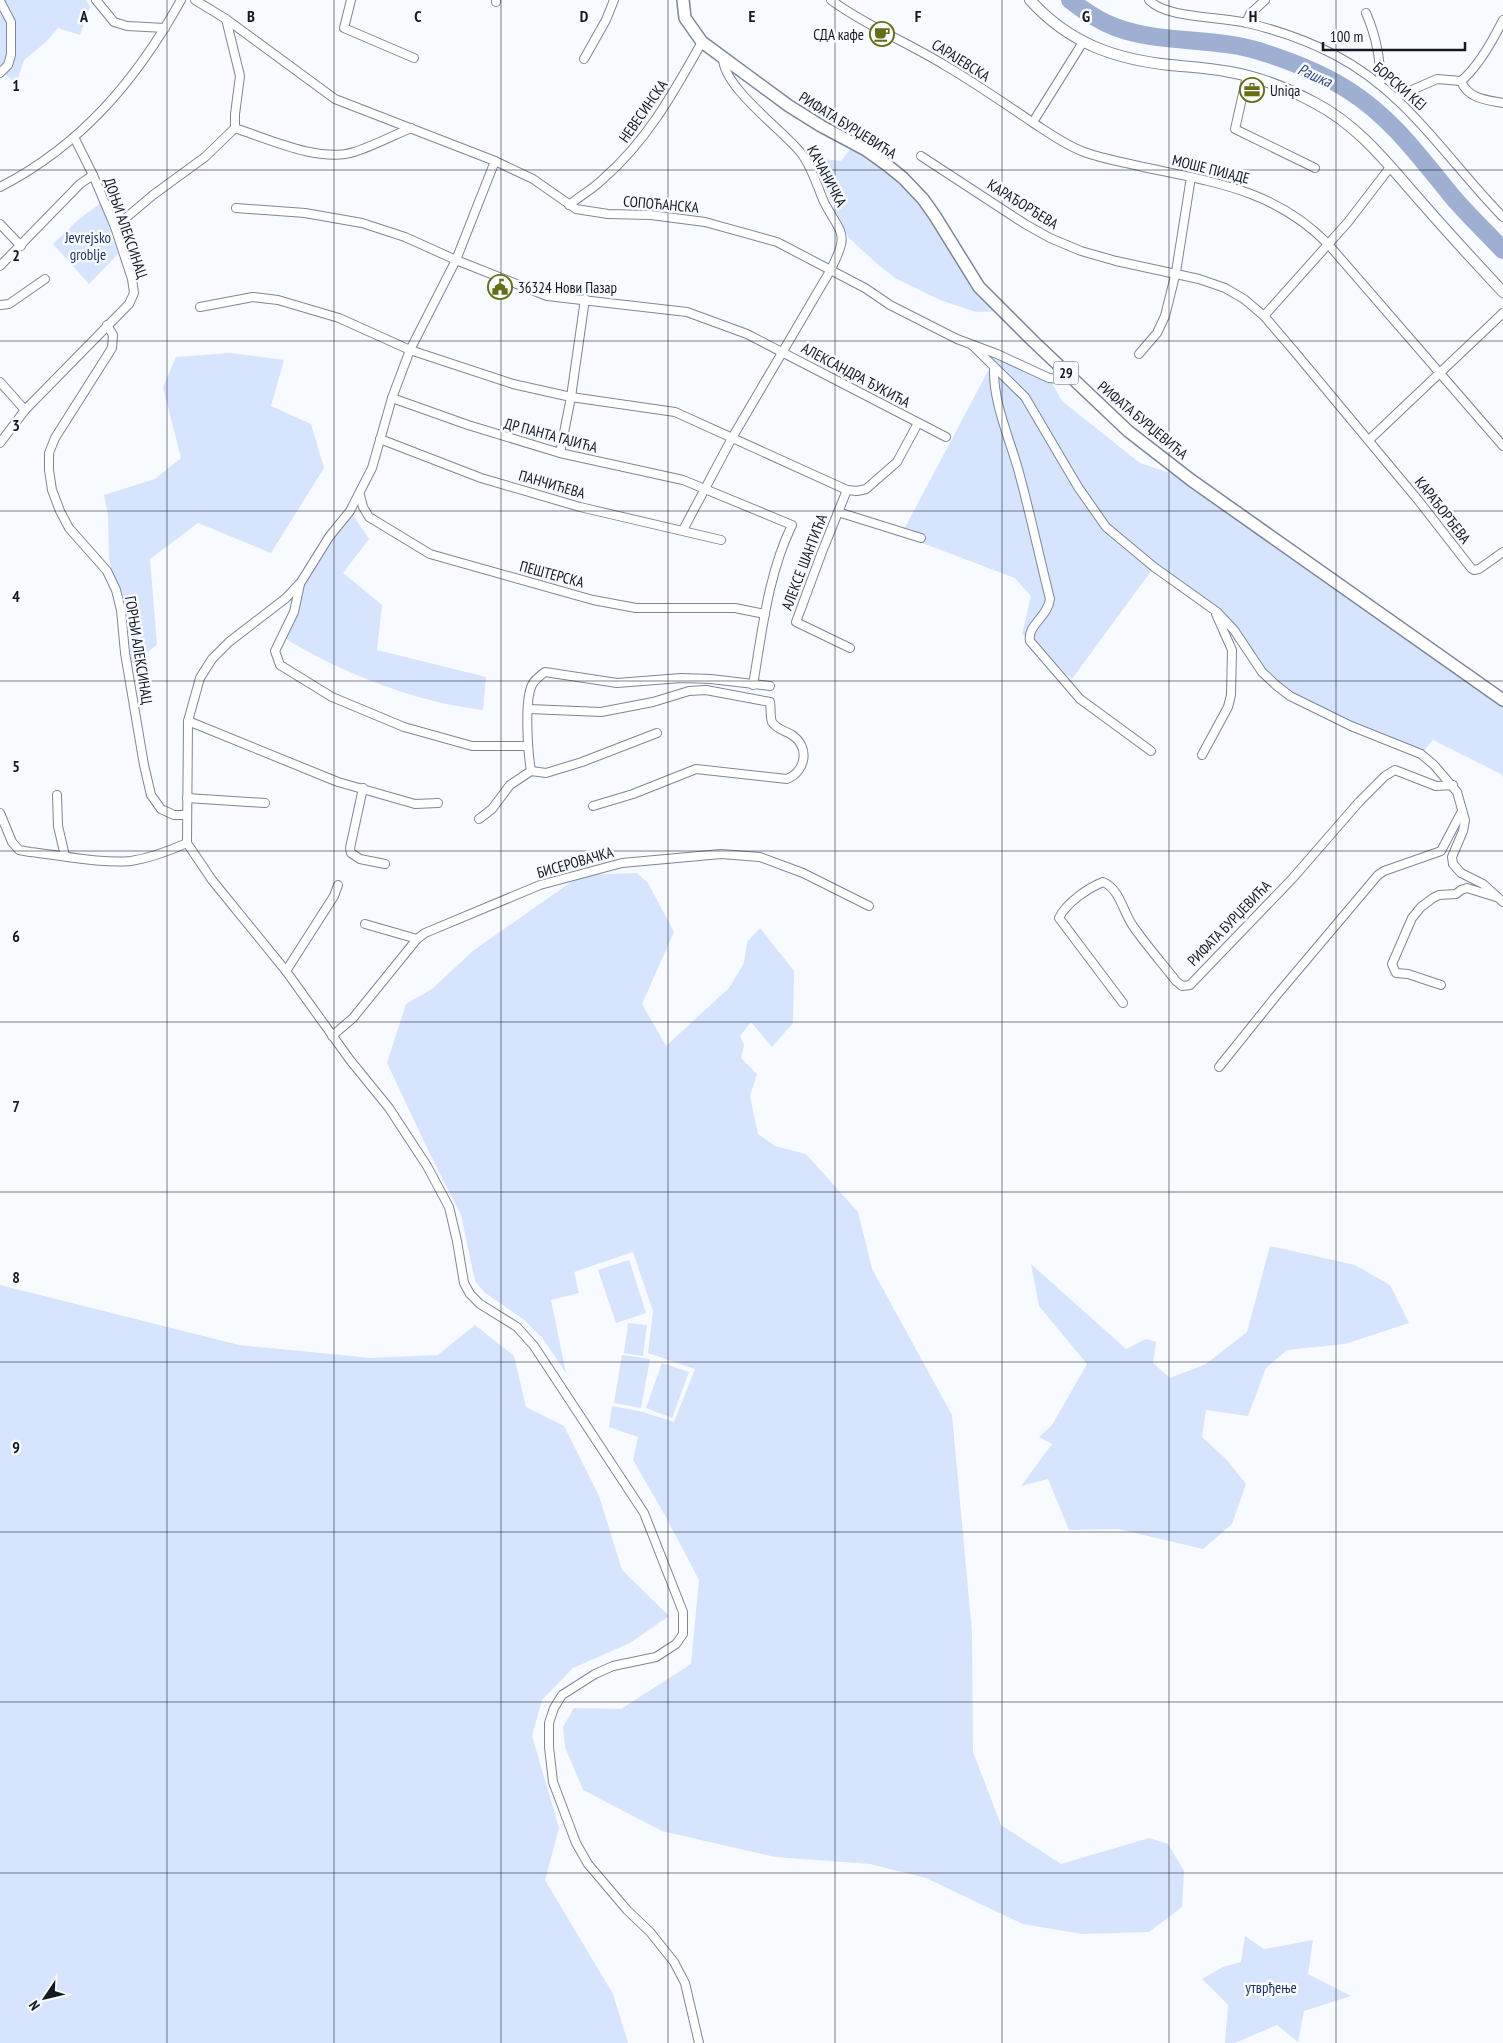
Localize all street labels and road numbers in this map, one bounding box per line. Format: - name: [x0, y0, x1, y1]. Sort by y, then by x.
- street label: САРАЈЕВСКА: [928, 35, 994, 86]
- street label: БОРСКИ КЕЈ: [1369, 58, 1431, 114]
- street label: НЕВЕСИНСКА: [614, 75, 672, 146]
- street label: РИФАТА БУРЏЕВИЋА: [796, 87, 901, 163]
- street label: КАЧАНИЧКА: [803, 142, 851, 211]
- street label: МОШЕ ПИЈАДЕ: [1170, 150, 1252, 188]
- street label: ДОЊИ АЛЕКСИНАЦ: [100, 175, 152, 281]
- street label: КАРАЂОРЂЕВА: [984, 175, 1063, 234]
- street label: СОПОЋАНСКА: [622, 191, 701, 217]
- street label: АЛЕКСАНДРА ЂУКИЋА: [798, 338, 914, 412]
- road number: 29: [1054, 362, 1078, 384]
- street label: РИФАТА БУРЏЕВИЋА: [1094, 377, 1193, 464]
- street label: ДР ПАНТА ГАЈИЋА: [502, 413, 601, 457]
- street label: ПАНЧИЋЕВА: [517, 465, 588, 503]
- street label: КАРАЂОРЂЕВА: [1411, 473, 1476, 548]
- street label: АЛЕКСЕ ШАНТИЋА: [777, 510, 831, 613]
- street label: ПЕШТЕРСКА: [518, 556, 587, 592]
- street label: ГОРЊИ АЛЕКСИНАЦ: [121, 595, 157, 705]
- street label: БИСЕРОВАЧКА: [535, 842, 616, 882]
- street label: РИФАТА БУРЏЕВИЋА: [1183, 875, 1275, 970]

